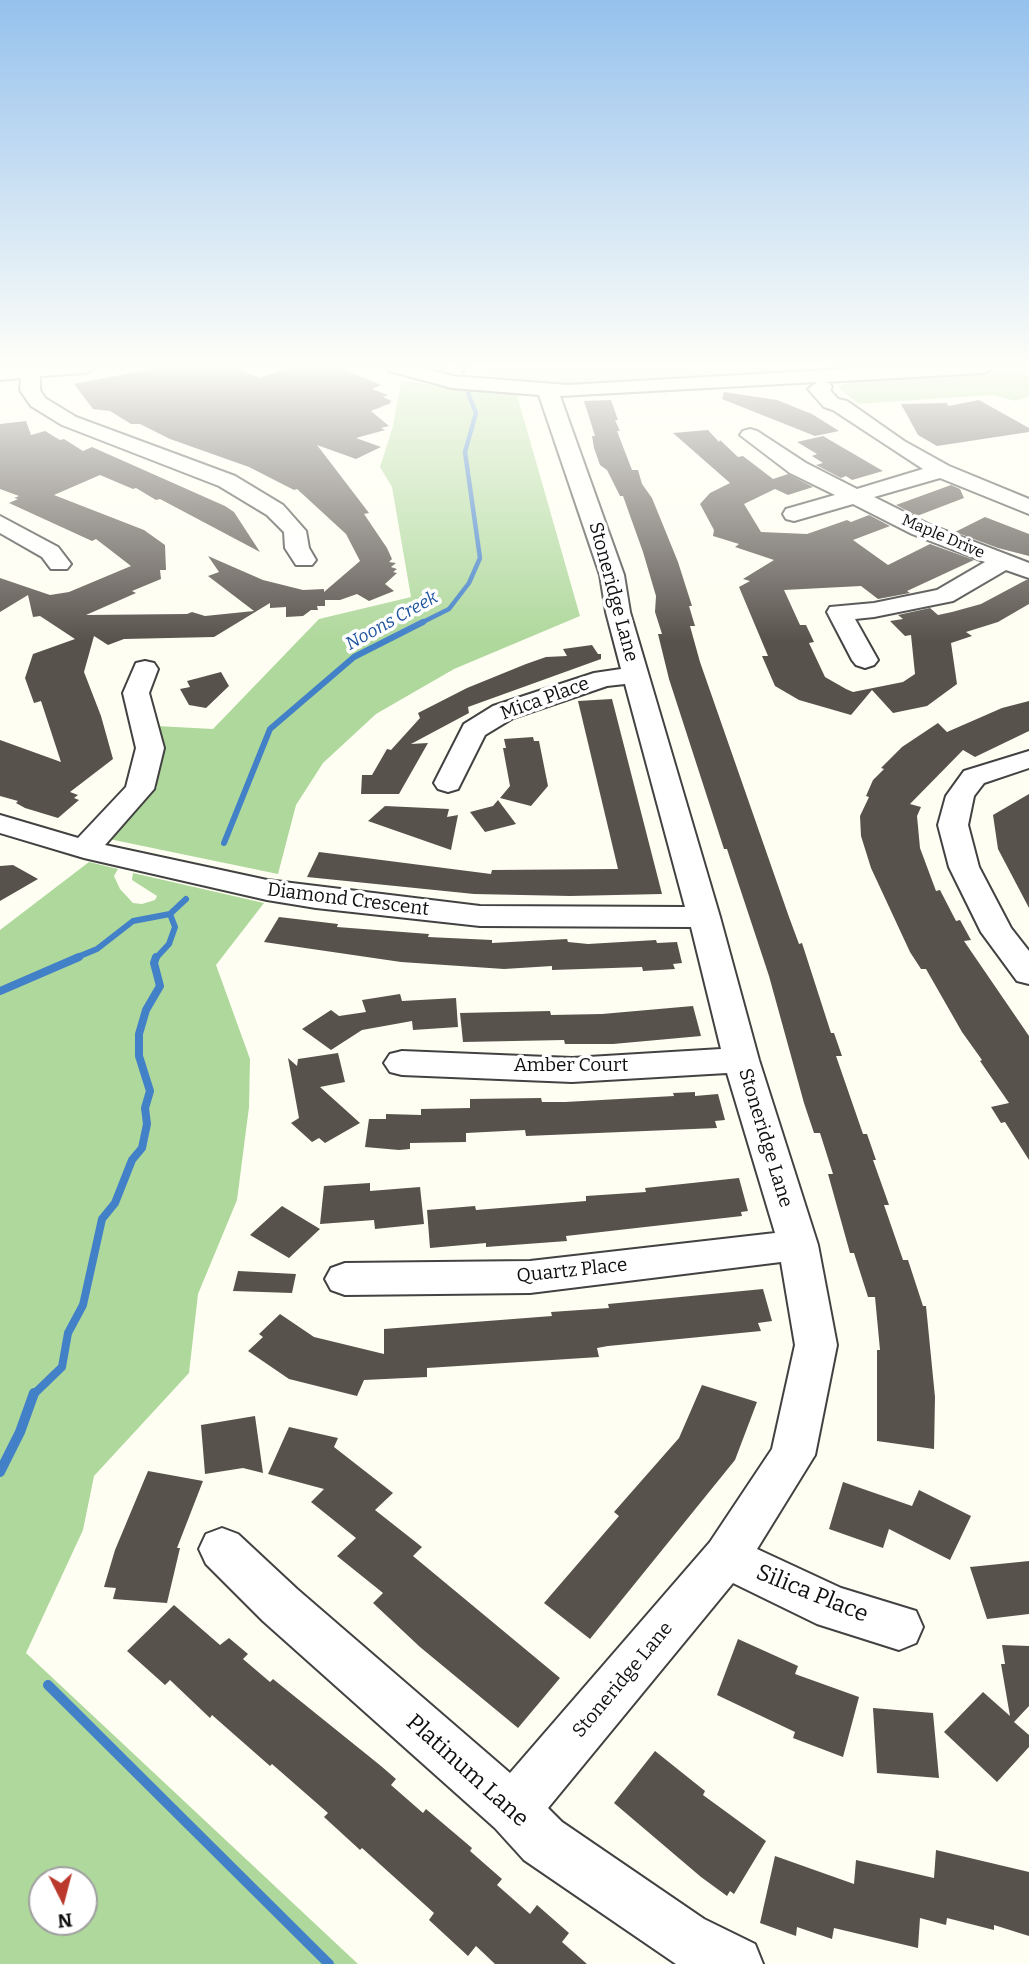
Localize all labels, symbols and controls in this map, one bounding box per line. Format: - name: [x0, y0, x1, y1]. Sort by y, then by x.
- street label: Maple Drive: [899, 511, 987, 563]
- street label: Stoneridge Lane: [583, 520, 643, 664]
- water label: Noons Creek: [342, 587, 442, 655]
- street label: Mica Place: [498, 672, 592, 726]
- street label: Diamond Crescent: [266, 879, 430, 921]
- street label: Amber Court: [514, 1055, 628, 1077]
- street label: Stoneridge Lane: [733, 1066, 797, 1210]
- street label: Quartz Place: [516, 1254, 628, 1288]
- street label: Silica Place: [752, 1559, 872, 1629]
- street label: Stoneridge Lane: [568, 1618, 678, 1742]
- street label: Platinum Lane: [400, 1709, 534, 1833]
- north arrow: [28, 1866, 98, 1936]
- text: N: [57, 1908, 74, 1933]

